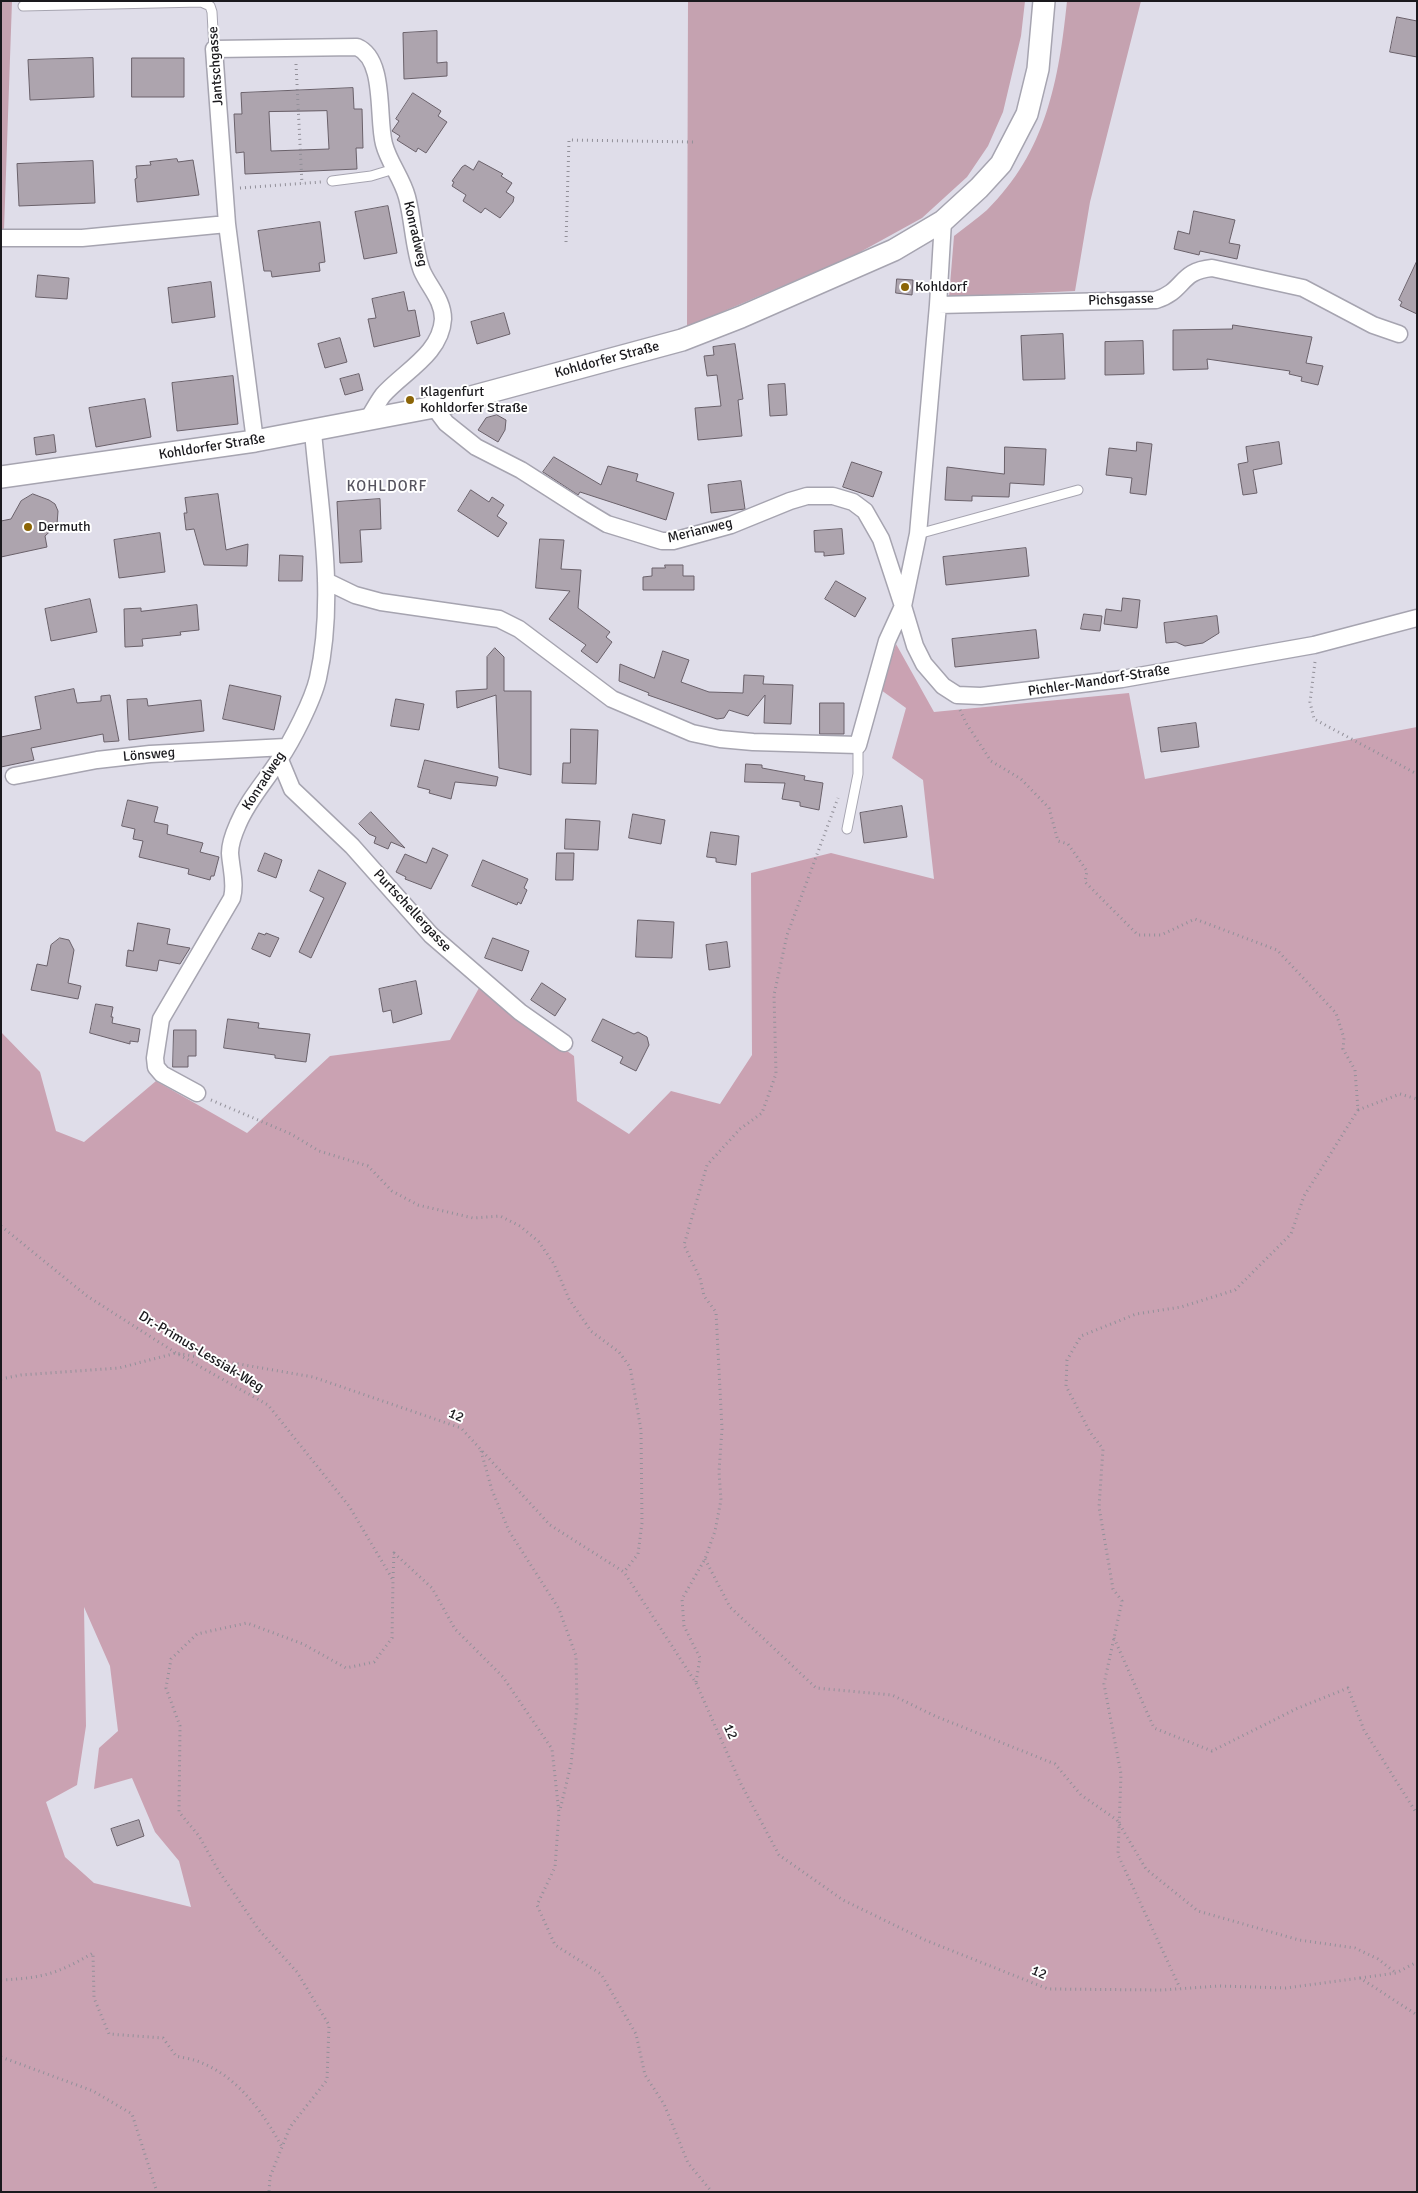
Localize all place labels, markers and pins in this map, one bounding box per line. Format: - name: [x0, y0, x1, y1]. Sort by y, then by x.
- place label: Kohldorf: [915, 279, 967, 295]
- marker: Kohldorf: [899, 281, 911, 293]
- place label: Klagenfurt Kohldorfer Straße: [420, 384, 528, 417]
- marker: Klagenfurt Kohldorfer Straße: [404, 394, 416, 406]
- place label: Dermuth: [38, 519, 91, 535]
- marker: Dermuth: [22, 521, 34, 533]

